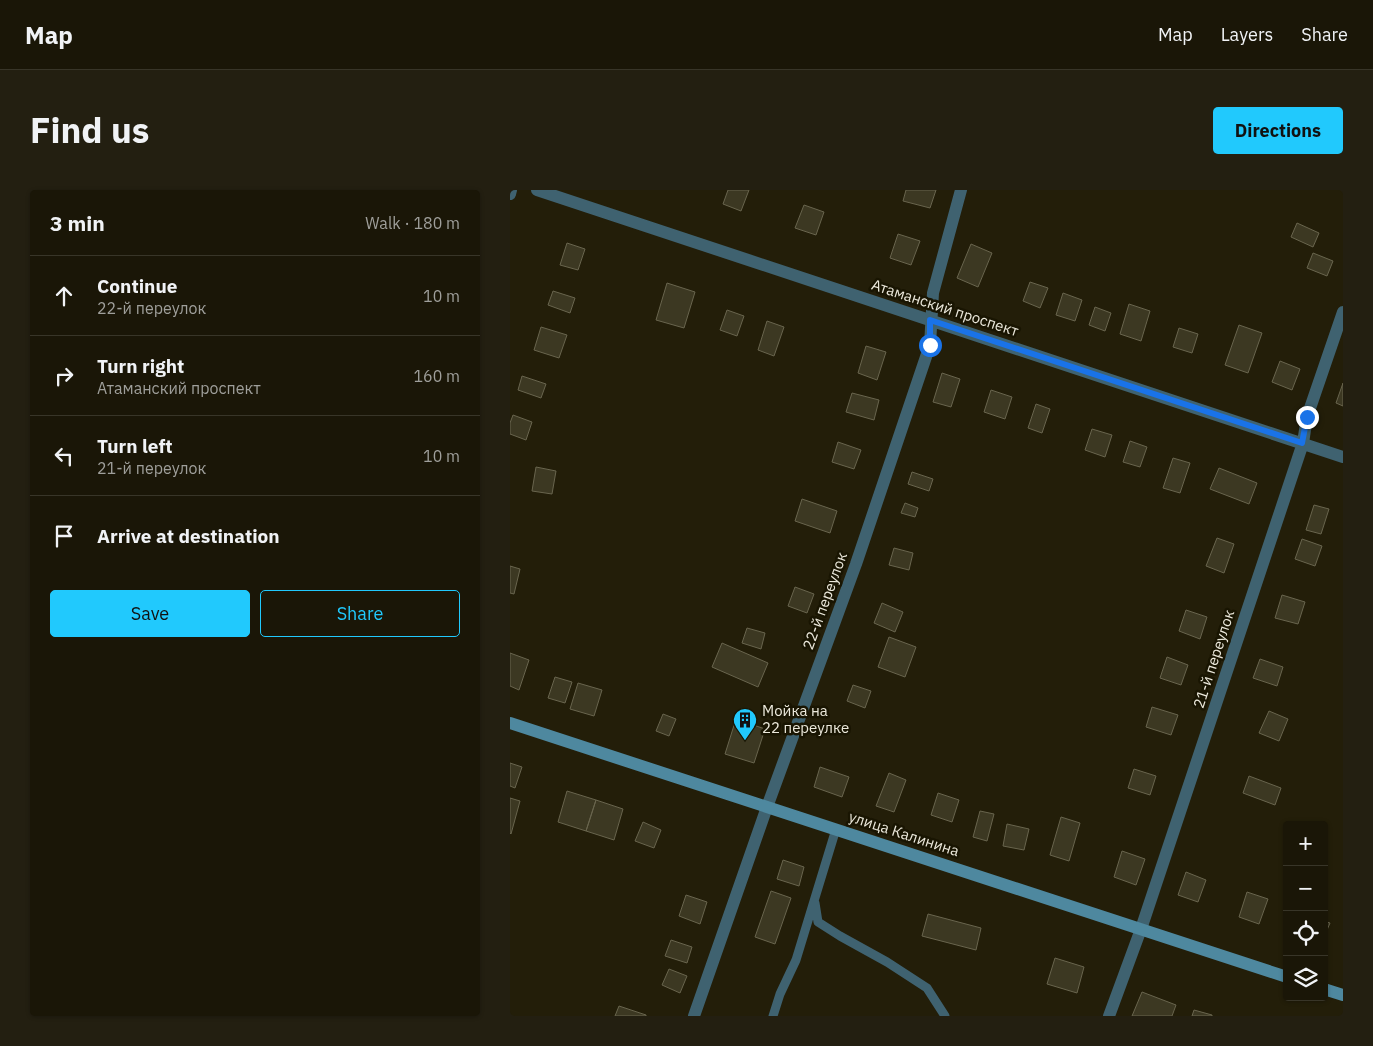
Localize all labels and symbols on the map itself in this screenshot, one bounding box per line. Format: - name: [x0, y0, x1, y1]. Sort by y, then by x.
- street label: Атаманский проспект: [869, 275, 1021, 340]
- route start: [919, 334, 942, 357]
- route end: [1296, 406, 1319, 429]
- street label: 22-й переулок: [798, 549, 851, 652]
- street label: 21-й переулок: [1189, 607, 1238, 710]
- place label: Мойка на 22 переулке: [762, 701, 849, 737]
- building icon: Мойка на 22 переулке: [732, 707, 758, 741]
- street label: улица Калинина: [847, 807, 962, 860]

